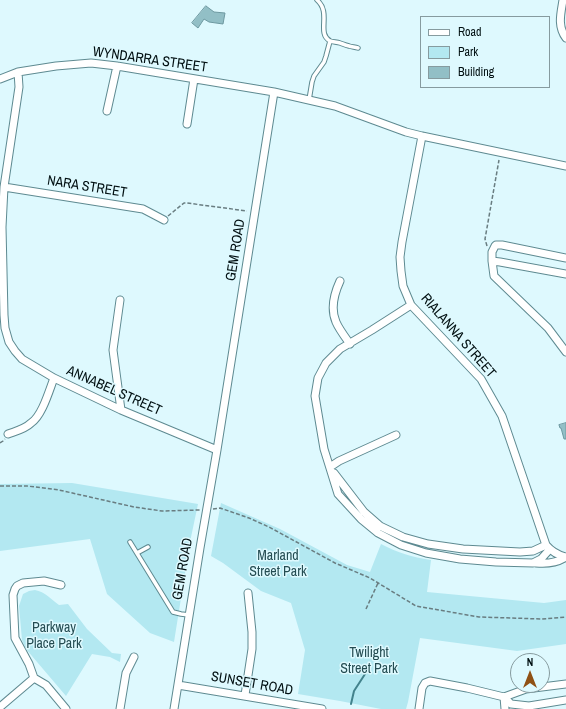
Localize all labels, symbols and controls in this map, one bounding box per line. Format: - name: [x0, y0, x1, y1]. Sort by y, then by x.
- legend: [420, 16, 550, 88]
- text: Road: [458, 24, 482, 40]
- street label: WYNDARRA STREET: [92, 44, 208, 76]
- text: Park: [458, 44, 478, 60]
- text: Building: [458, 64, 494, 80]
- street label: NARA STREET: [46, 172, 128, 202]
- street label: GEM ROAD: [223, 218, 249, 282]
- street label: RIALANNA STREET: [417, 291, 499, 381]
- street label: ANNABEL STREET: [64, 363, 164, 419]
- street label: GEM ROAD: [169, 537, 197, 601]
- park label: Marland Street Park: [249, 548, 307, 580]
- park label: Parkway Place Park: [26, 620, 82, 652]
- park label: Twilight Street Park: [340, 645, 398, 678]
- north arrow: [510, 653, 550, 693]
- text: N: [527, 655, 533, 669]
- street label: SUNSET ROAD: [210, 669, 294, 699]

